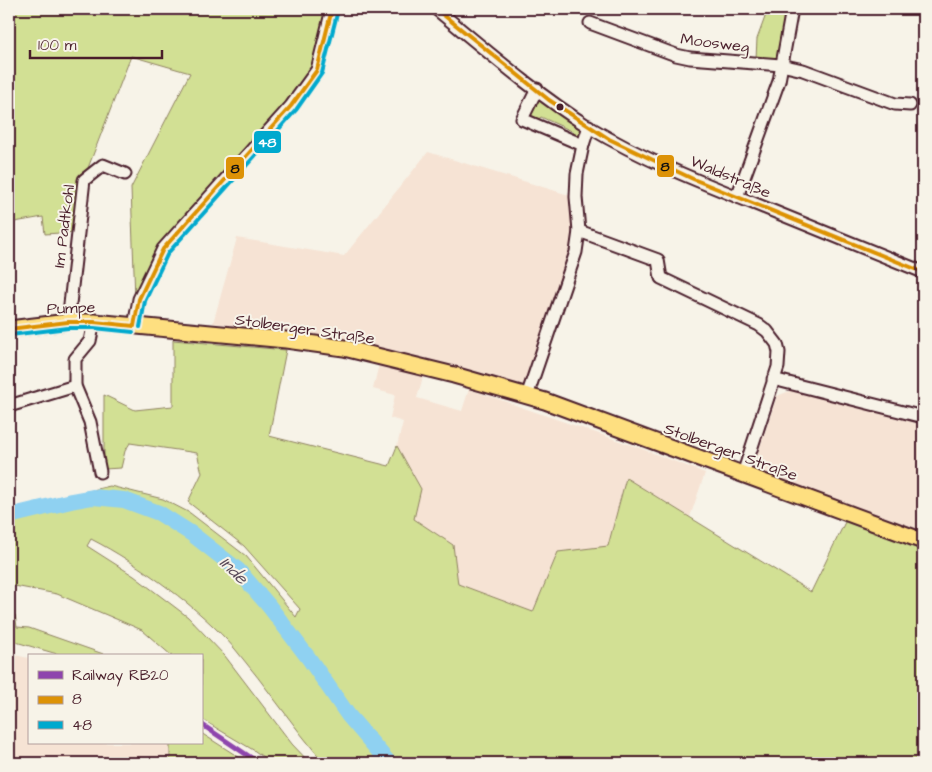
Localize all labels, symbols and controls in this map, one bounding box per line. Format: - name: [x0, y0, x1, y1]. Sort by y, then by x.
- scale bar: [30, 28, 162, 60]
- street label: Moosweg: [679, 28, 751, 59]
- text: 100 m: [38, 35, 77, 56]
- unlabelled marker: [555, 102, 565, 112]
- line badge: 48: [253, 130, 282, 154]
- text: 48: [258, 133, 276, 153]
- street label: Waldstraße: [687, 150, 775, 204]
- line badge: 8: [656, 154, 675, 178]
- line badge: 8: [225, 156, 245, 180]
- text: 8: [660, 157, 670, 177]
- text: 8: [230, 159, 240, 179]
- street label: Im Padtkohl: [48, 183, 80, 269]
- street label: Pumpe: [46, 296, 96, 320]
- street label: Stolberger Straße: [234, 308, 376, 351]
- street label: Stolberger Straße: [660, 418, 801, 487]
- water label: Inde: [214, 551, 254, 591]
- legend: [28, 654, 202, 744]
- text: Railway RB20: [72, 665, 169, 687]
- text: 8: [72, 689, 82, 710]
- text: 48: [72, 715, 92, 736]

